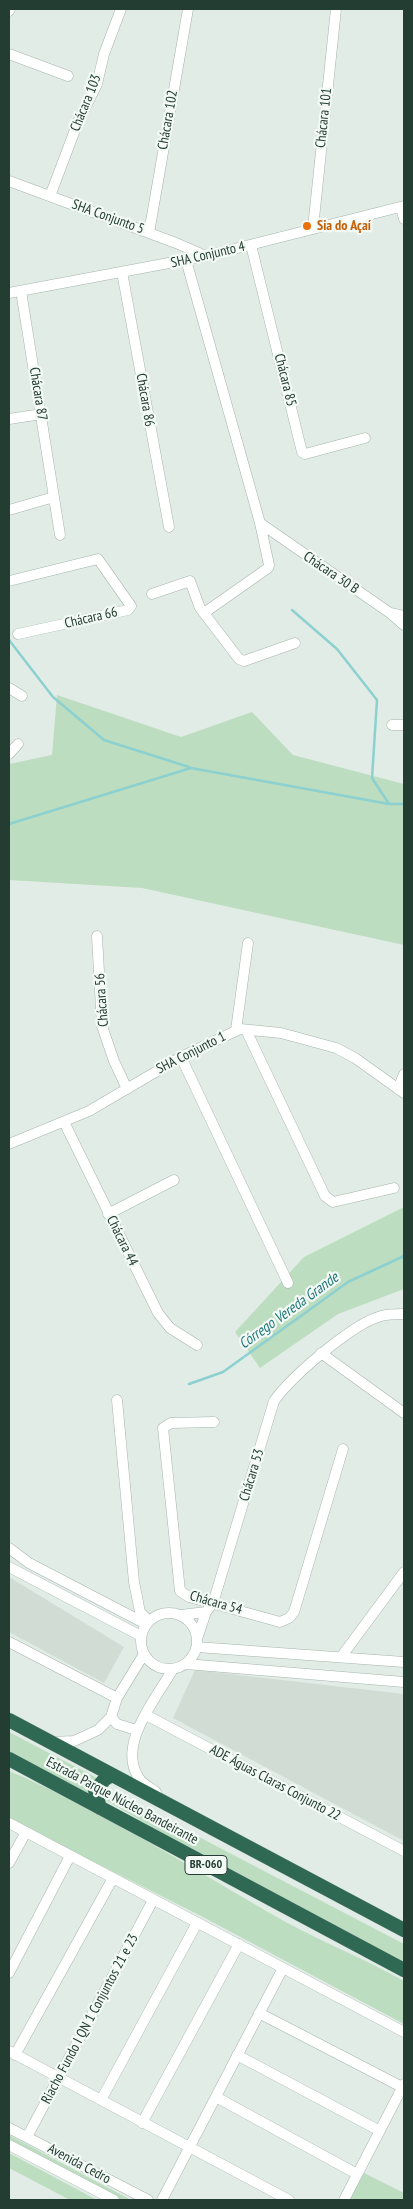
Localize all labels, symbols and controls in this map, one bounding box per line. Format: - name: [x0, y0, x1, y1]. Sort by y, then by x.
- street label: Chácara 103: [67, 72, 105, 134]
- street label: Chácara 101: [313, 87, 335, 149]
- street label: Chácara 102: [155, 89, 181, 151]
- street label: SHA Conjunto 5: [70, 196, 146, 238]
- place label: Sia do Açaí: [317, 218, 371, 234]
- marker: Sia do Açaí: [301, 220, 313, 232]
- street label: SHA Conjunto 4: [169, 238, 247, 272]
- street label: Chácara 85: [270, 352, 300, 408]
- street label: Chácara 87: [25, 366, 51, 422]
- street label: Chácara 86: [132, 372, 158, 428]
- street label: Chácara 30 B: [300, 548, 362, 598]
- street label: Chácara 66: [63, 604, 119, 632]
- street label: Chácara 56: [92, 973, 112, 1027]
- street label: SHA Conjunto 1: [154, 1028, 228, 1078]
- street label: Chácara 44: [103, 1213, 141, 1269]
- water label: Córrego Vereda Grande: [236, 1269, 342, 1353]
- street label: Chácara 53: [236, 1447, 268, 1503]
- street label: Chácara 54: [188, 1588, 244, 1618]
- street label: ADE Águas Claras Conjunto 22: [207, 1741, 343, 1825]
- street label: Estrada Parque Núcleo Bandeirante: [43, 1754, 201, 1848]
- road number: BR-060: [185, 1856, 227, 1874]
- street label: Riacho Fundo I QN 1 Conjuntos 21 e 23: [38, 1931, 142, 2107]
- street label: Avenida Cedro: [45, 2140, 113, 2188]

